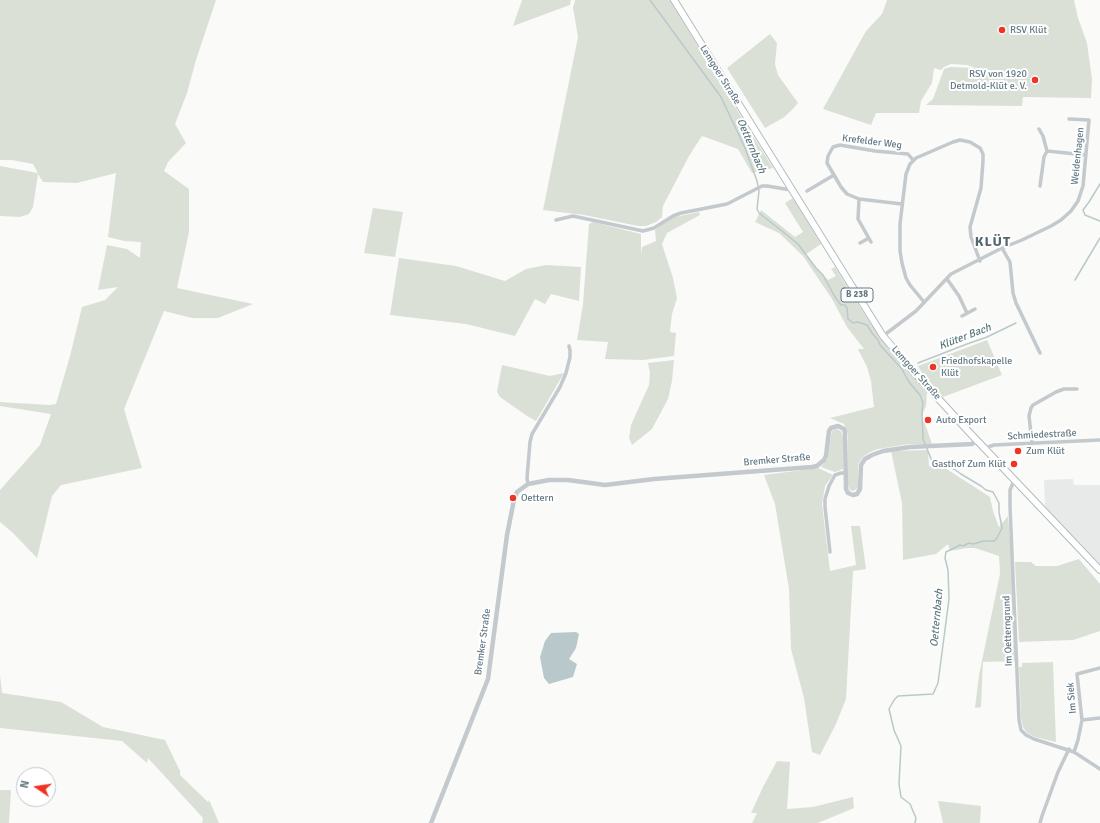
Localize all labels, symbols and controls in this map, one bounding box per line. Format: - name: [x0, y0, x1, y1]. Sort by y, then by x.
- place label: RSV Klüt: [1010, 24, 1047, 36]
- marker: RSV Klüt: [997, 25, 1007, 35]
- street label: Lemgoer Straße: [697, 43, 743, 107]
- place label: RSV von 1920 Detmold-Klüt e. V.: [950, 68, 1027, 92]
- marker: RSV von 1920 Detmold-Klüt e. V.: [1030, 75, 1040, 85]
- water label: Oetternbach: [734, 117, 768, 175]
- street label: Weidenhagen: [1069, 127, 1087, 185]
- street label: Krefelder Weg: [841, 132, 903, 152]
- district label: KLÜT: [975, 234, 1011, 250]
- road number: B 238: [841, 288, 873, 302]
- water label: Klüter Bach: [937, 321, 993, 353]
- street label: Lemgoer Straße: [889, 344, 943, 402]
- place label: Friedhofskapelle Klüt: [941, 355, 1012, 378]
- marker: Friedhofskapelle Klüt: [928, 362, 938, 372]
- place label: Auto Export: [936, 414, 986, 426]
- marker: Auto Export: [923, 415, 933, 425]
- street label: Schmiedestraße: [1007, 427, 1077, 443]
- place label: Zum Klüt: [1026, 445, 1065, 457]
- marker: Zum Klüt: [1013, 446, 1023, 456]
- street label: Bremker Straße: [743, 451, 811, 469]
- place label: Gasthof Zum Klüt: [932, 458, 1006, 470]
- marker: Gasthof Zum Klüt: [1009, 459, 1019, 469]
- place label: Oettern: [521, 492, 554, 504]
- marker: Oettern: [508, 493, 518, 503]
- water label: Oetternbach: [928, 588, 946, 648]
- street label: Im Oetterngrund: [1001, 595, 1015, 667]
- street label: Bremker Straße: [472, 608, 494, 676]
- street label: Im Siek: [1065, 682, 1079, 714]
- north arrow: [16, 767, 56, 807]
- text: N: [18, 779, 32, 790]

